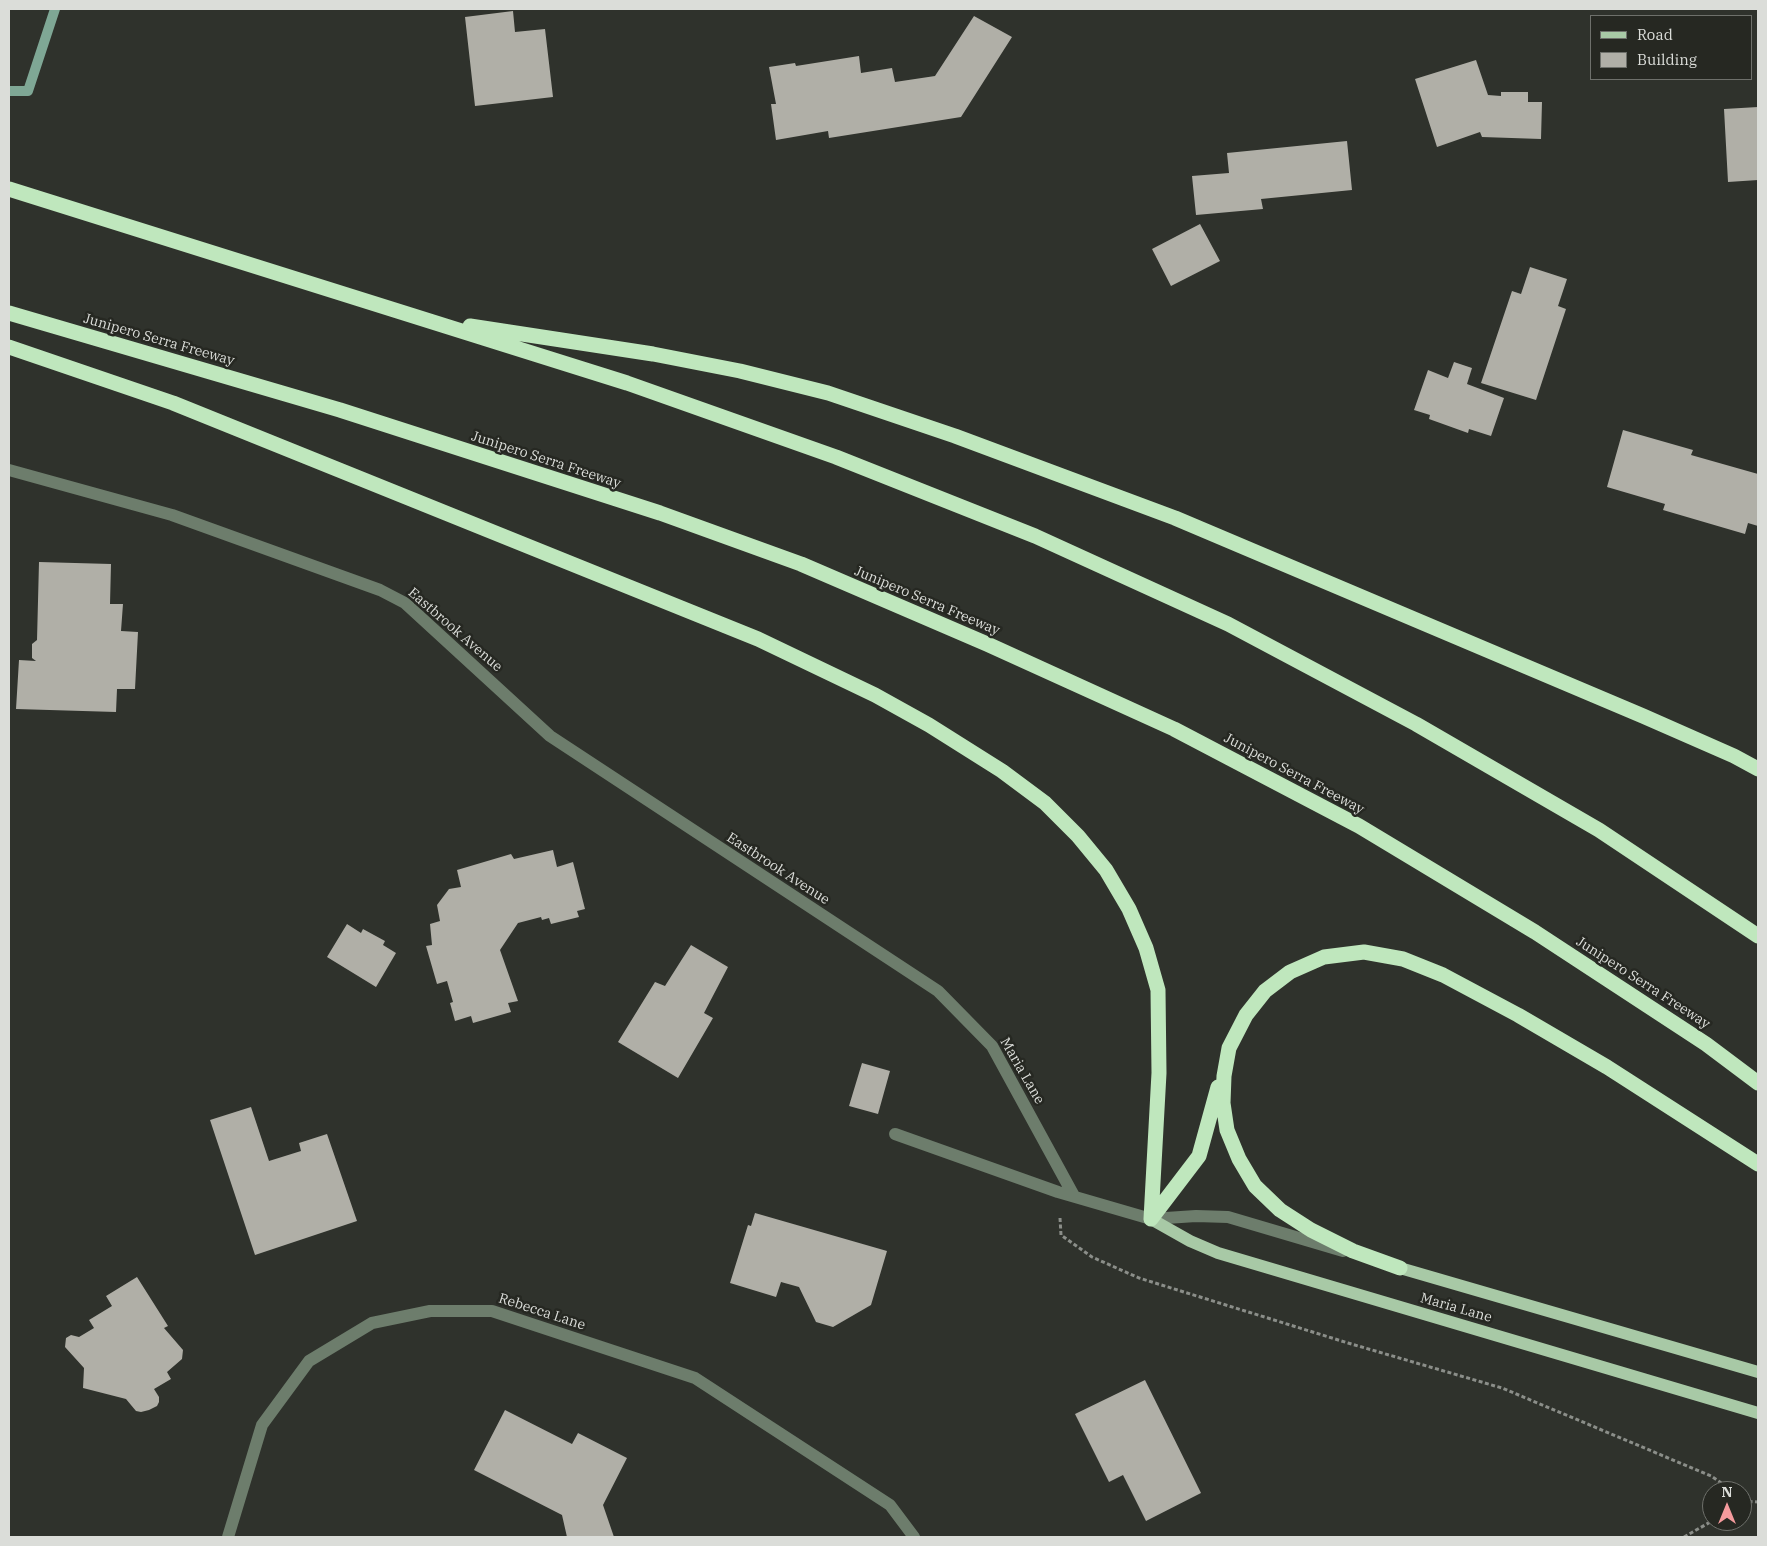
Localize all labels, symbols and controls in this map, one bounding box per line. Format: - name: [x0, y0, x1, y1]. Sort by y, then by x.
- legend: [1590, 15, 1752, 80]
- text: Road: [1637, 25, 1673, 44]
- text: Building: [1637, 50, 1697, 69]
- street label: Junipero Serra Freeway: [82, 310, 236, 370]
- street label: Junipero Serra Freeway: [469, 428, 623, 492]
- street label: Junipero Serra Freeway: [852, 563, 1002, 639]
- street label: Eastbrook Avenue: [404, 584, 506, 676]
- street label: Junipero Serra Freeway: [1221, 730, 1367, 818]
- street label: Eastbrook Avenue: [723, 829, 833, 909]
- street label: Junipero Serra Freeway: [1573, 933, 1713, 1033]
- street label: Maria Lane: [996, 1035, 1048, 1107]
- street label: Rebecca Lane: [496, 1290, 588, 1334]
- street label: Maria Lane: [1418, 1290, 1494, 1326]
- north arrow: [1702, 1481, 1752, 1531]
- text: N: [1721, 1483, 1733, 1501]

